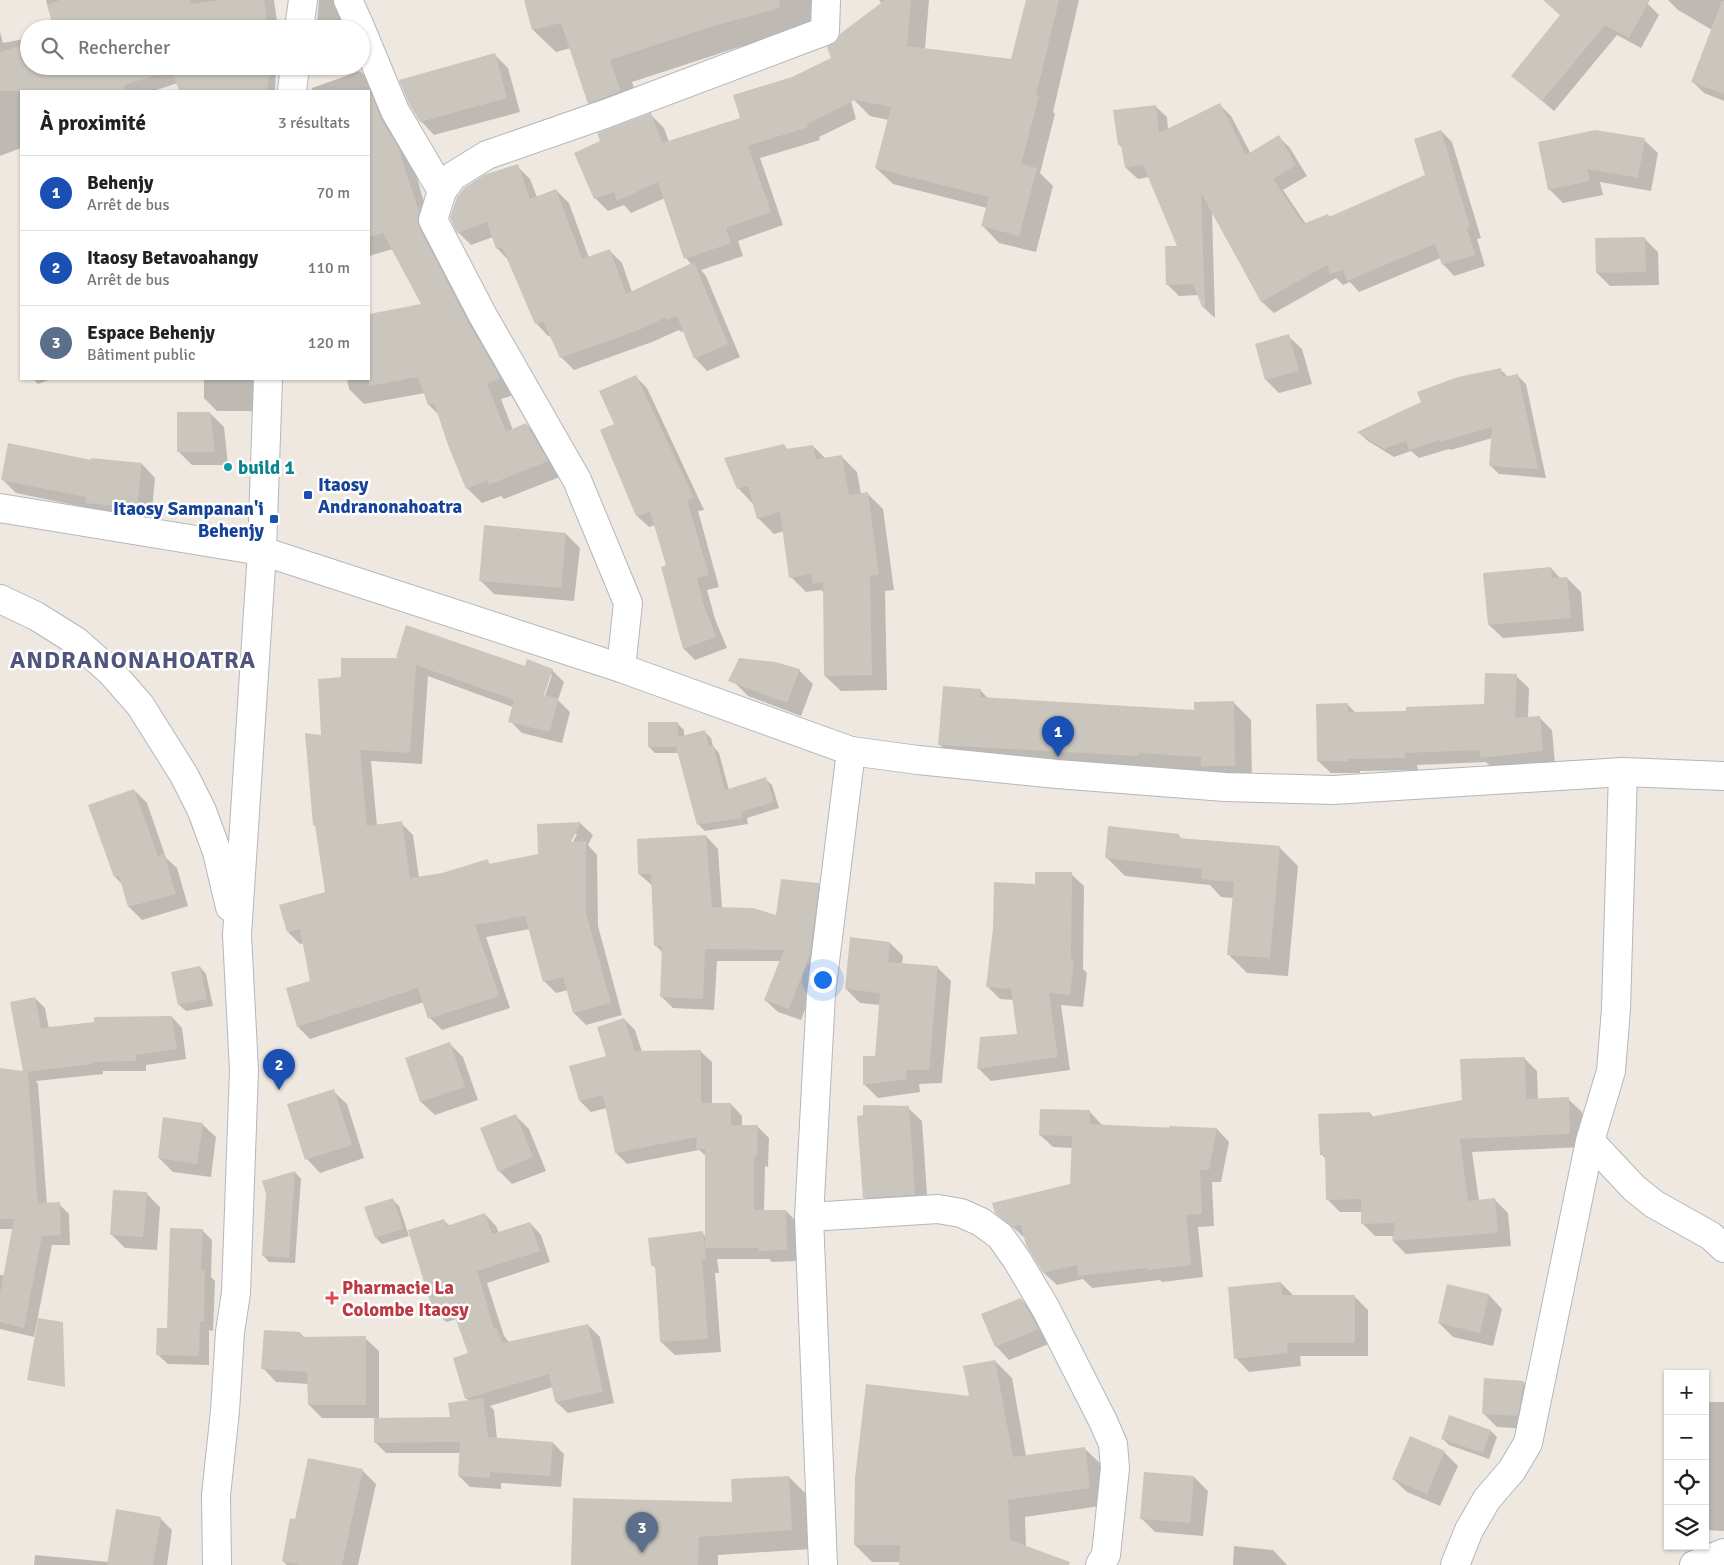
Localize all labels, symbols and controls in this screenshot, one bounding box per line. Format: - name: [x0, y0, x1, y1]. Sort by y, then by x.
- search box: [20, 20, 370, 75]
- icon: search: [38, 34, 66, 62]
- text: Rechercher: [78, 36, 170, 60]
- text: À proximité: [40, 110, 146, 136]
- text: 3 résultats: [278, 113, 350, 133]
- text: Behenjy: [87, 171, 153, 195]
- text: 1: [52, 183, 60, 203]
- text: 70 m: [316, 183, 350, 203]
- text: Arrêt de bus: [87, 195, 170, 215]
- text: Itaosy Betavoahangy: [87, 246, 258, 270]
- text: 2: [52, 258, 60, 278]
- text: 110 m: [308, 258, 350, 278]
- text: Arrêt de bus: [87, 270, 170, 290]
- text: Espace Behenjy: [87, 321, 215, 345]
- text: 3: [52, 333, 60, 353]
- text: 120 m: [308, 333, 350, 353]
- text: Bâtiment public: [87, 345, 195, 365]
- place label: build 1: [238, 456, 295, 480]
- marker: build 1: [222, 461, 234, 473]
- place label: Itaosy Andranonahoatra: [318, 473, 463, 519]
- marker: Itaosy Andranonahoatra: [302, 489, 314, 501]
- place label: Itaosy Sampanan'i Behenjy: [113, 497, 265, 543]
- marker: Itaosy Sampanan'i Behenjy: [268, 513, 280, 525]
- district label: ANDRANONAHOATRA: [10, 645, 256, 675]
- pin: 1: [1042, 716, 1074, 757]
- your location: [810, 967, 836, 993]
- pin: 2: [263, 1049, 295, 1090]
- place label: Pharmacie La Colombe Itaosy: [342, 1276, 469, 1322]
- marker: Pharmacie La Colombe Itaosy: [326, 1292, 338, 1304]
- map controls: [1664, 1370, 1709, 1550]
- button: +: [1664, 1370, 1709, 1415]
- button: −: [1664, 1415, 1709, 1460]
- button: locate: [1664, 1460, 1709, 1505]
- button: layers: [1664, 1505, 1709, 1550]
- pin: 3: [626, 1512, 658, 1553]

